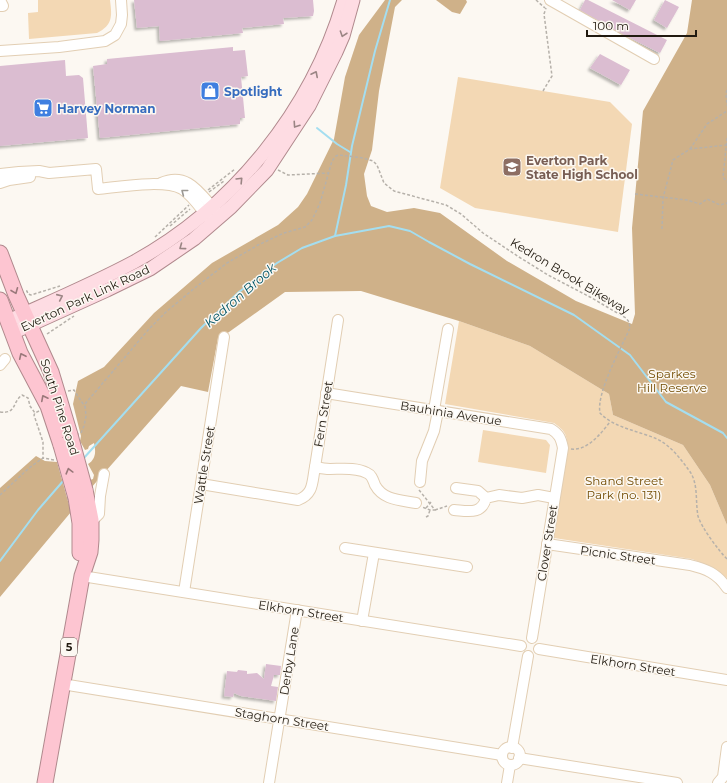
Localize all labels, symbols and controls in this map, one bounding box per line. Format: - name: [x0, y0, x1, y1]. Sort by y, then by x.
- scale bar: [587, 12, 696, 38]
- text: 100 m: [593, 18, 629, 33]
- one-way arrow: [340, 31, 348, 38]
- one-way arrow: [310, 71, 317, 78]
- shop icon: Spotlight: [199, 80, 221, 102]
- place label: Spotlight: [224, 84, 283, 99]
- supermarket icon: Harvey Norman: [32, 97, 54, 119]
- place label: Harvey Norman: [57, 101, 156, 116]
- one-way arrow: [294, 121, 301, 128]
- place label: Everton Park State High School: [526, 153, 638, 182]
- school or university icon: Everton Park State High School: [501, 156, 523, 178]
- one-way arrow: [235, 177, 243, 185]
- one-way arrow: [182, 190, 189, 197]
- street label: Kedron Brook Bikeway: [508, 235, 633, 318]
- one-way arrow: [180, 242, 187, 249]
- water label: Kedron Brook: [201, 259, 280, 331]
- street label: Everton Park Link Road: [18, 262, 152, 334]
- one-way arrow: [10, 287, 18, 294]
- one-way arrow: [56, 294, 63, 302]
- one-way arrow: [19, 353, 27, 360]
- street label: South Pine Road: [37, 357, 83, 457]
- park label: Sparkes Hill Reserve: [637, 366, 707, 395]
- street label: Fern Street: [310, 380, 336, 448]
- one-way arrow: [41, 395, 48, 402]
- street label: Bauhinia Avenue: [399, 398, 503, 428]
- street label: Wattle Street: [190, 425, 218, 505]
- one-way arrow: [65, 468, 73, 474]
- park label: Shand Street Park (no. 131): [585, 473, 663, 502]
- street label: Clover Street: [534, 504, 560, 582]
- street label: Picnic Street: [579, 542, 657, 568]
- street label: Elkhorn Street: [257, 597, 345, 625]
- street label: Derby Lane: [276, 626, 302, 696]
- road number: 5: [61, 638, 77, 656]
- street label: Elkhorn Street: [589, 651, 677, 679]
- street label: Staghorn Street: [234, 704, 330, 734]

